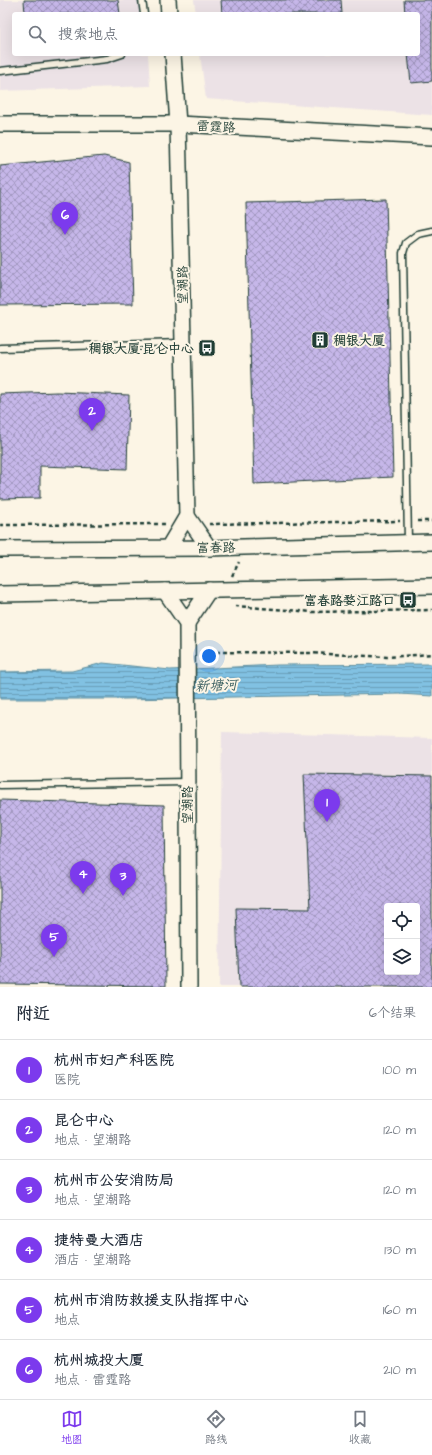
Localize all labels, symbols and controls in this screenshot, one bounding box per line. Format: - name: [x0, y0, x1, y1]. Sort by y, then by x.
- search box: [12, 12, 420, 56]
- icon: search: [26, 23, 48, 45]
- text: 搜索地点: [58, 24, 118, 45]
- street label: 雷霆路: [196, 117, 236, 137]
- pin: 6: [52, 202, 78, 235]
- street label: 望潮路: [174, 265, 192, 305]
- building icon: 稠银大厦: [310, 330, 330, 350]
- place label: 稠银大厦: [333, 332, 385, 350]
- bus stop icon: 稠银大厦·昆仑中心: [197, 338, 217, 358]
- place label: 稠银大厦·昆仑中心: [88, 340, 194, 358]
- pin: 2: [79, 398, 105, 431]
- street label: 富春路: [196, 539, 236, 557]
- bus stop icon: 富春路婺江路口: [398, 590, 418, 610]
- place label: 富春路婺江路口: [304, 592, 395, 610]
- your location: [199, 646, 219, 666]
- water label: 新塘河: [195, 675, 239, 697]
- street label: 望潮路: [179, 785, 197, 825]
- pin: 1: [314, 789, 340, 822]
- pin: 4: [70, 861, 96, 894]
- pin: 3: [110, 863, 136, 896]
- map controls: [384, 903, 420, 975]
- button: locate: [384, 903, 420, 939]
- pin: 5: [41, 924, 67, 957]
- button: layers: [384, 939, 420, 975]
- text: 附近: [16, 1002, 50, 1026]
- text: 6个结果: [369, 1004, 416, 1022]
- text: 杭州市妇产科医院: [54, 1050, 174, 1071]
- text: 1: [28, 1061, 30, 1079]
- text: 100 m: [383, 1061, 416, 1079]
- text: 医院: [54, 1071, 80, 1089]
- text: 昆仑中心: [54, 1110, 114, 1131]
- text: 2: [25, 1121, 33, 1139]
- text: 120 m: [383, 1121, 416, 1139]
- text: 地点 · 望潮路: [54, 1131, 131, 1149]
- text: 杭州市公安消防局: [54, 1170, 174, 1191]
- text: 3: [26, 1181, 32, 1199]
- text: 120 m: [383, 1181, 416, 1199]
- text: 地点 · 望潮路: [54, 1191, 131, 1209]
- text: 捷特曼大酒店: [54, 1230, 144, 1251]
- text: 4: [25, 1241, 33, 1259]
- text: 130 m: [384, 1241, 416, 1259]
- text: 酒店 · 望潮路: [54, 1251, 131, 1269]
- text: 杭州市消防救援支队指挥中心: [54, 1290, 249, 1311]
- text: 5: [24, 1301, 34, 1319]
- text: 160 m: [383, 1301, 416, 1319]
- text: 地点: [54, 1311, 80, 1329]
- text: 杭州城投大厦: [54, 1350, 144, 1371]
- text: 6: [25, 1361, 33, 1379]
- text: 210 m: [383, 1361, 416, 1379]
- text: 地点 · 雷霆路: [54, 1371, 131, 1389]
- tab: 地图: [61, 1408, 83, 1447]
- tab: 路线: [205, 1408, 227, 1447]
- tab: 收藏: [349, 1408, 371, 1447]

